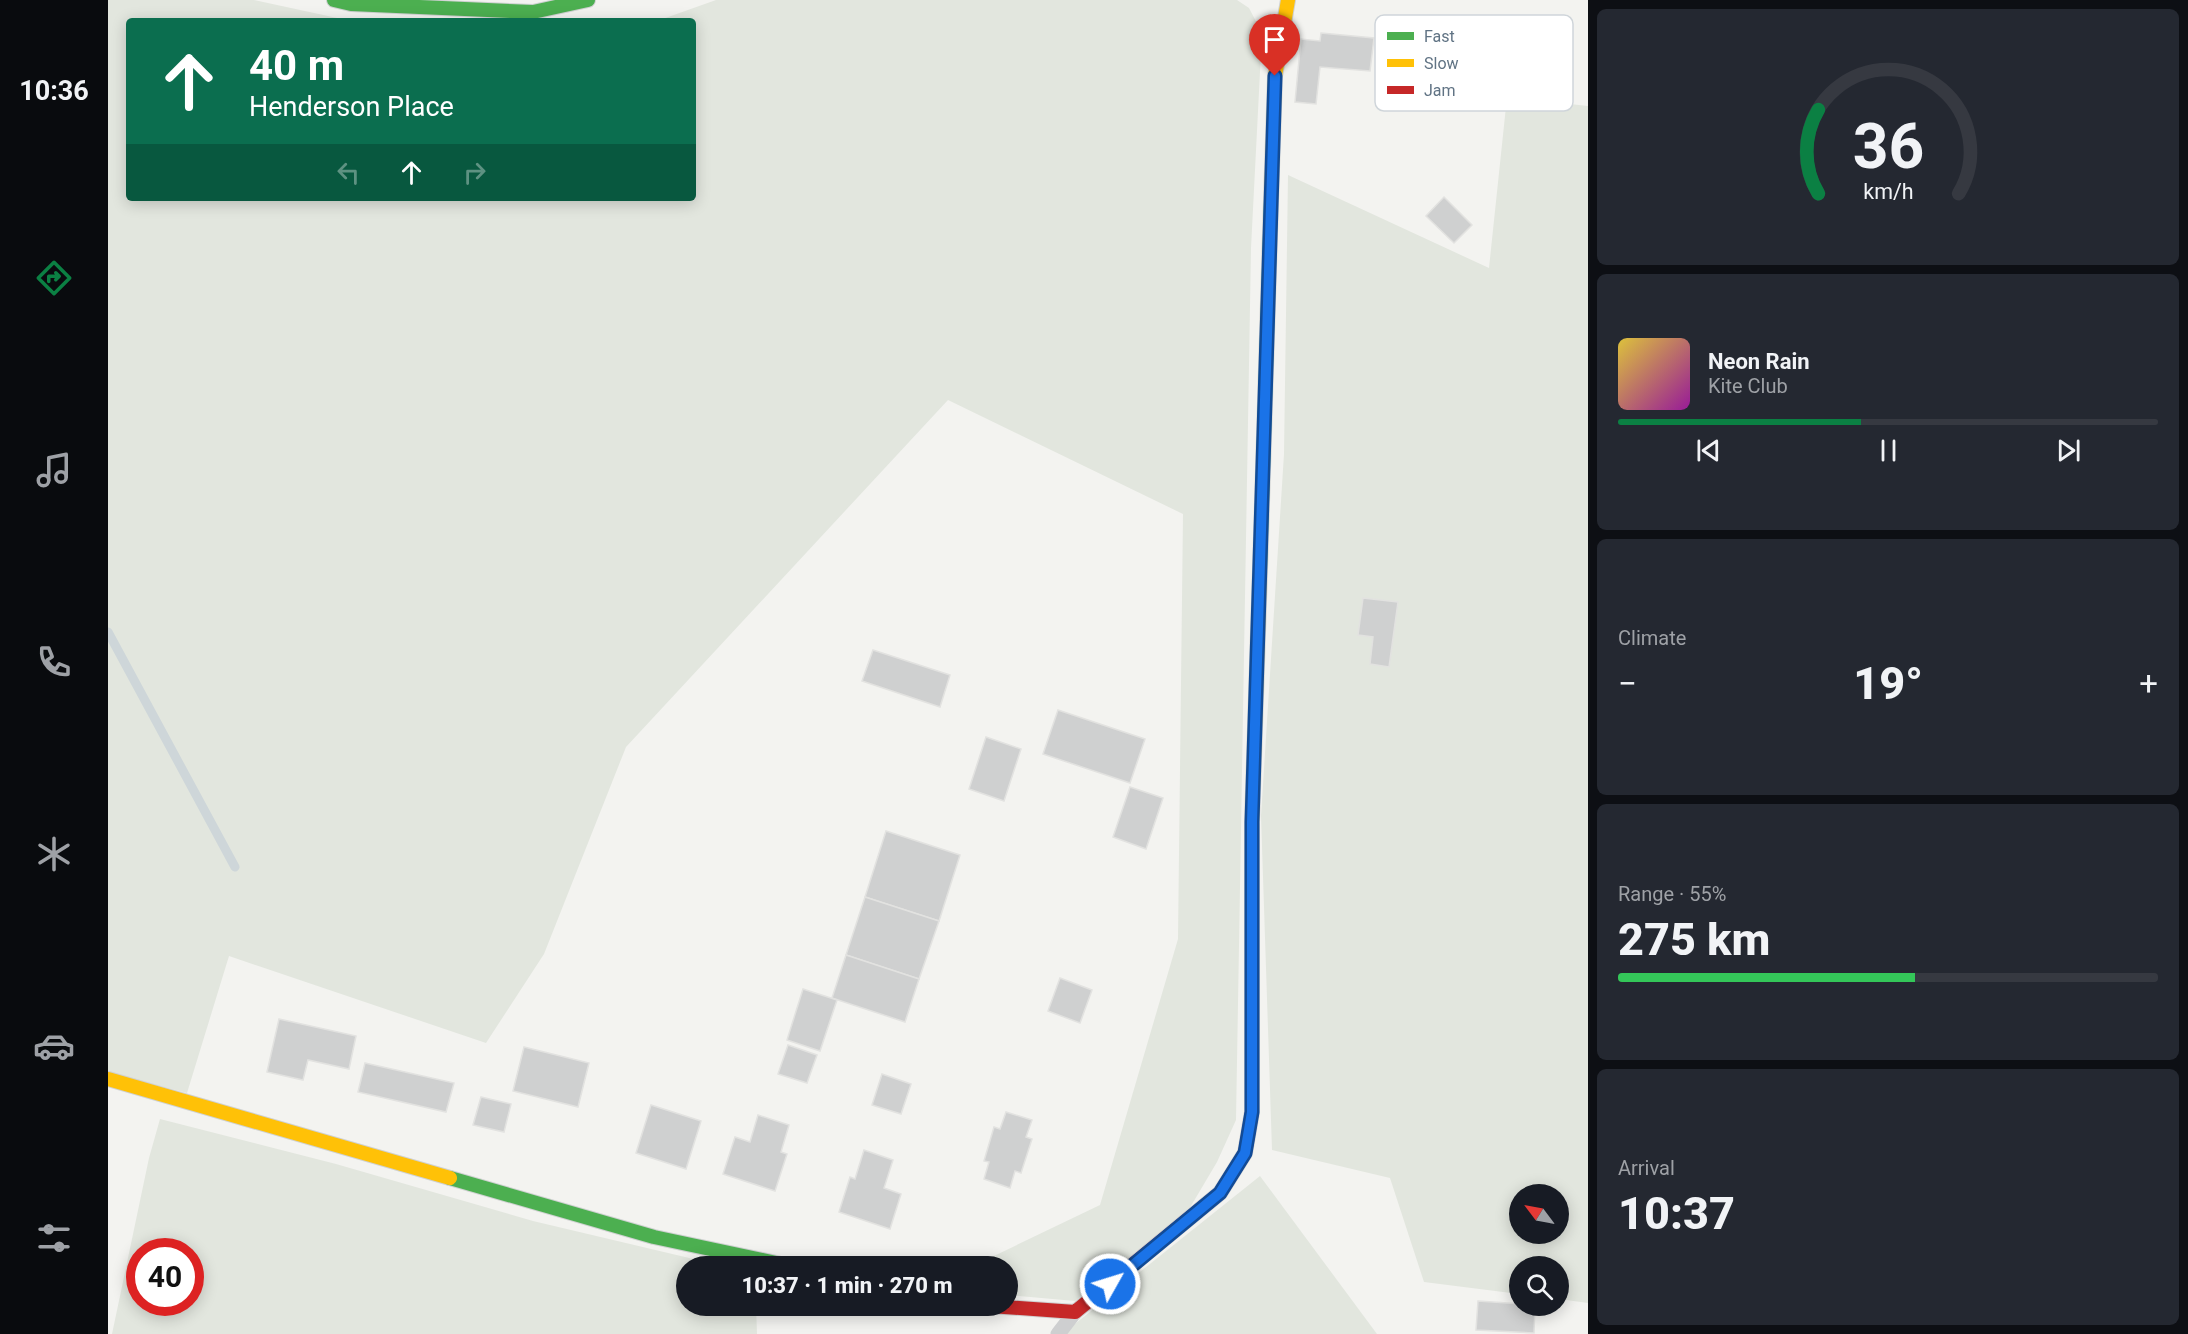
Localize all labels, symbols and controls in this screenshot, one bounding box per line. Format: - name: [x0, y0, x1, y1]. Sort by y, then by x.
- pin: [1249, 14, 1300, 76]
- legend: [1375, 15, 1573, 111]
- icon: arrive: [1258, 23, 1291, 56]
- text: Fast: [1424, 27, 1455, 46]
- text: 40 m: [249, 41, 344, 90]
- icon: ahead: [150, 42, 228, 120]
- text: Slow: [1424, 54, 1459, 73]
- text: 10:36: [19, 75, 89, 107]
- text: Jam: [1424, 81, 1456, 100]
- text: Henderson Place: [249, 91, 454, 123]
- text: 36: [1852, 110, 1924, 183]
- icon: left: [332, 156, 365, 189]
- icon: ahead: [395, 156, 428, 189]
- icon: right: [458, 156, 491, 189]
- text: km/h: [1863, 179, 1913, 204]
- icon: directions: [33, 257, 75, 299]
- text: Neon Rain: [1708, 349, 1810, 374]
- text: Kite Club: [1708, 374, 1788, 398]
- icon: previous: [1692, 434, 1725, 467]
- icon: pause: [1872, 434, 1905, 467]
- icon: next: [2052, 434, 2085, 467]
- icon: music: [33, 449, 75, 491]
- text: Climate: [1618, 626, 1686, 650]
- icon: phone: [33, 641, 75, 683]
- text: 19°: [1853, 657, 1923, 710]
- text: −: [1618, 664, 1637, 703]
- text: +: [2139, 664, 2158, 703]
- icon: climate: [33, 833, 75, 875]
- text: Range · 55%: [1618, 882, 1726, 906]
- text: 275 km: [1618, 913, 1770, 966]
- icon: car: [33, 1025, 75, 1067]
- text: Arrival: [1618, 1156, 1675, 1180]
- north arrow: [1509, 1184, 1569, 1244]
- map controls: [1509, 1184, 1569, 1316]
- text: 10:37: [1618, 1187, 1735, 1240]
- icon: filters: [33, 1217, 75, 1259]
- speed limit sign: 40: [126, 1238, 204, 1316]
- position arrow: [1078, 1252, 1142, 1316]
- button: search: [1509, 1256, 1569, 1316]
- text: 10:37 · 1 min · 270 m: [742, 1273, 952, 1298]

